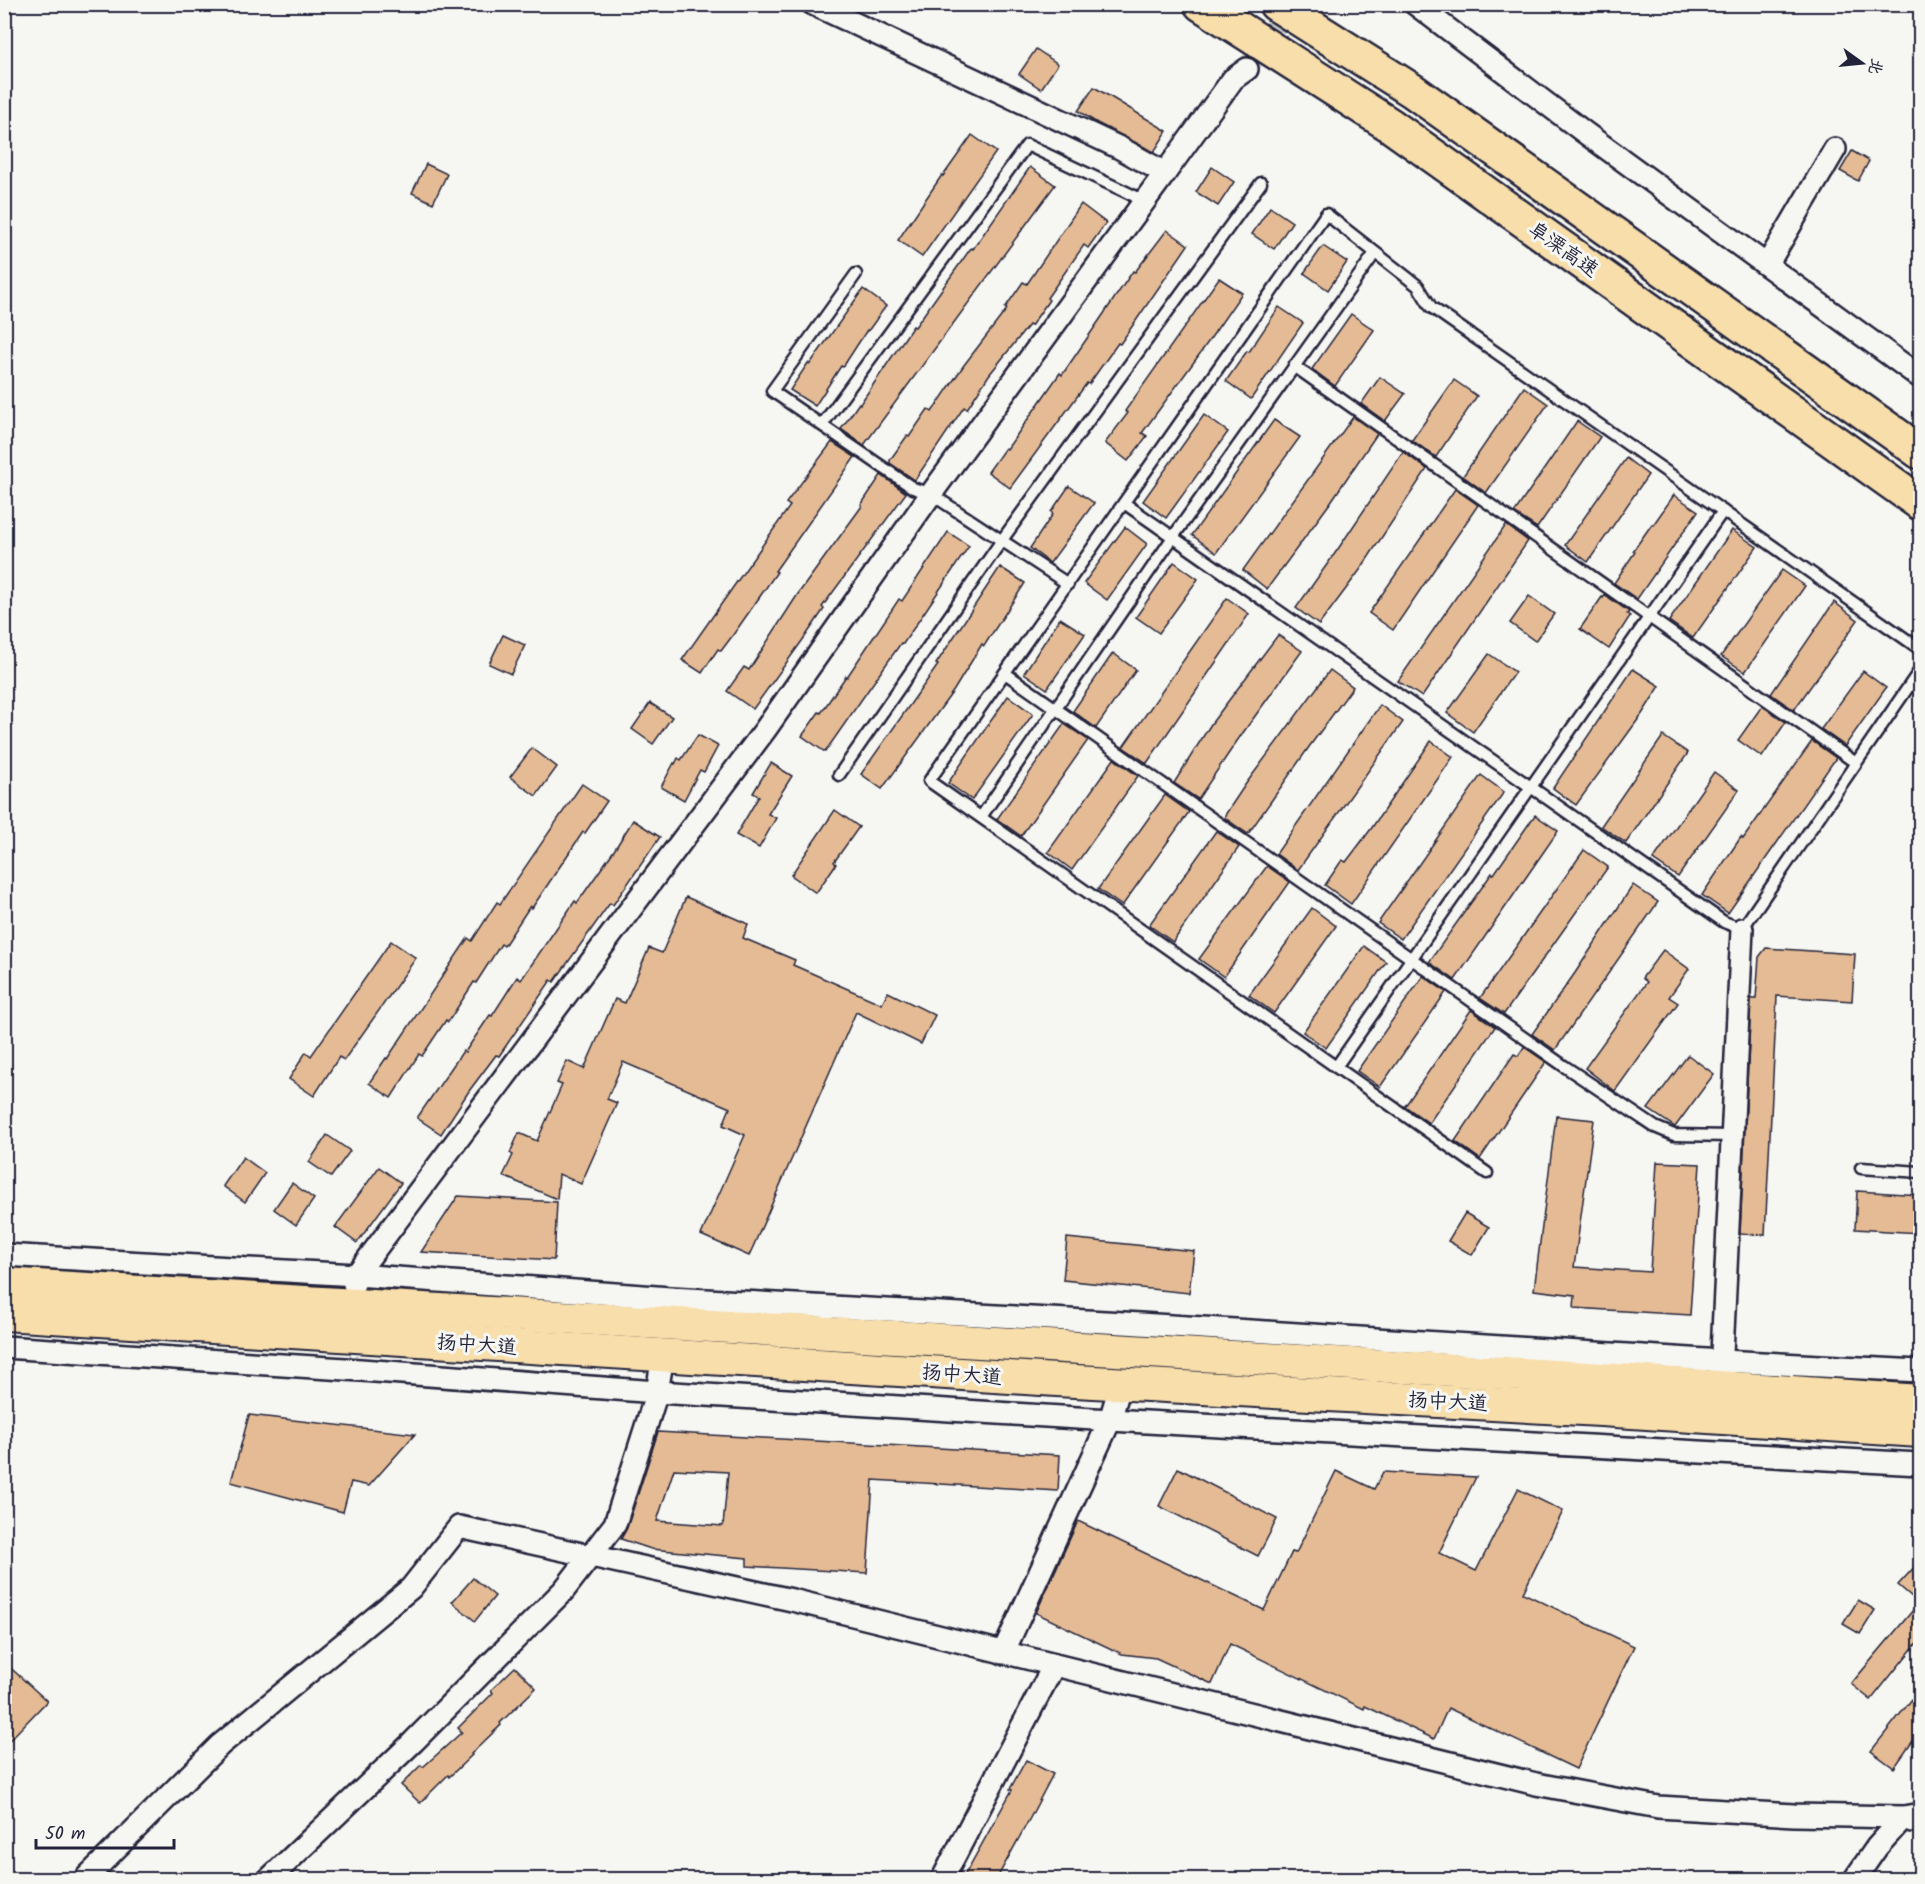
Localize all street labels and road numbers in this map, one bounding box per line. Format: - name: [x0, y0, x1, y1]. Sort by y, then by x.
- street label: 阜溧高速: [1521, 215, 1605, 287]
- street label: 扬中大道: [436, 1327, 518, 1365]
- street label: 扬中大道: [921, 1357, 1003, 1395]
- street label: 扬中大道: [1407, 1385, 1489, 1421]

